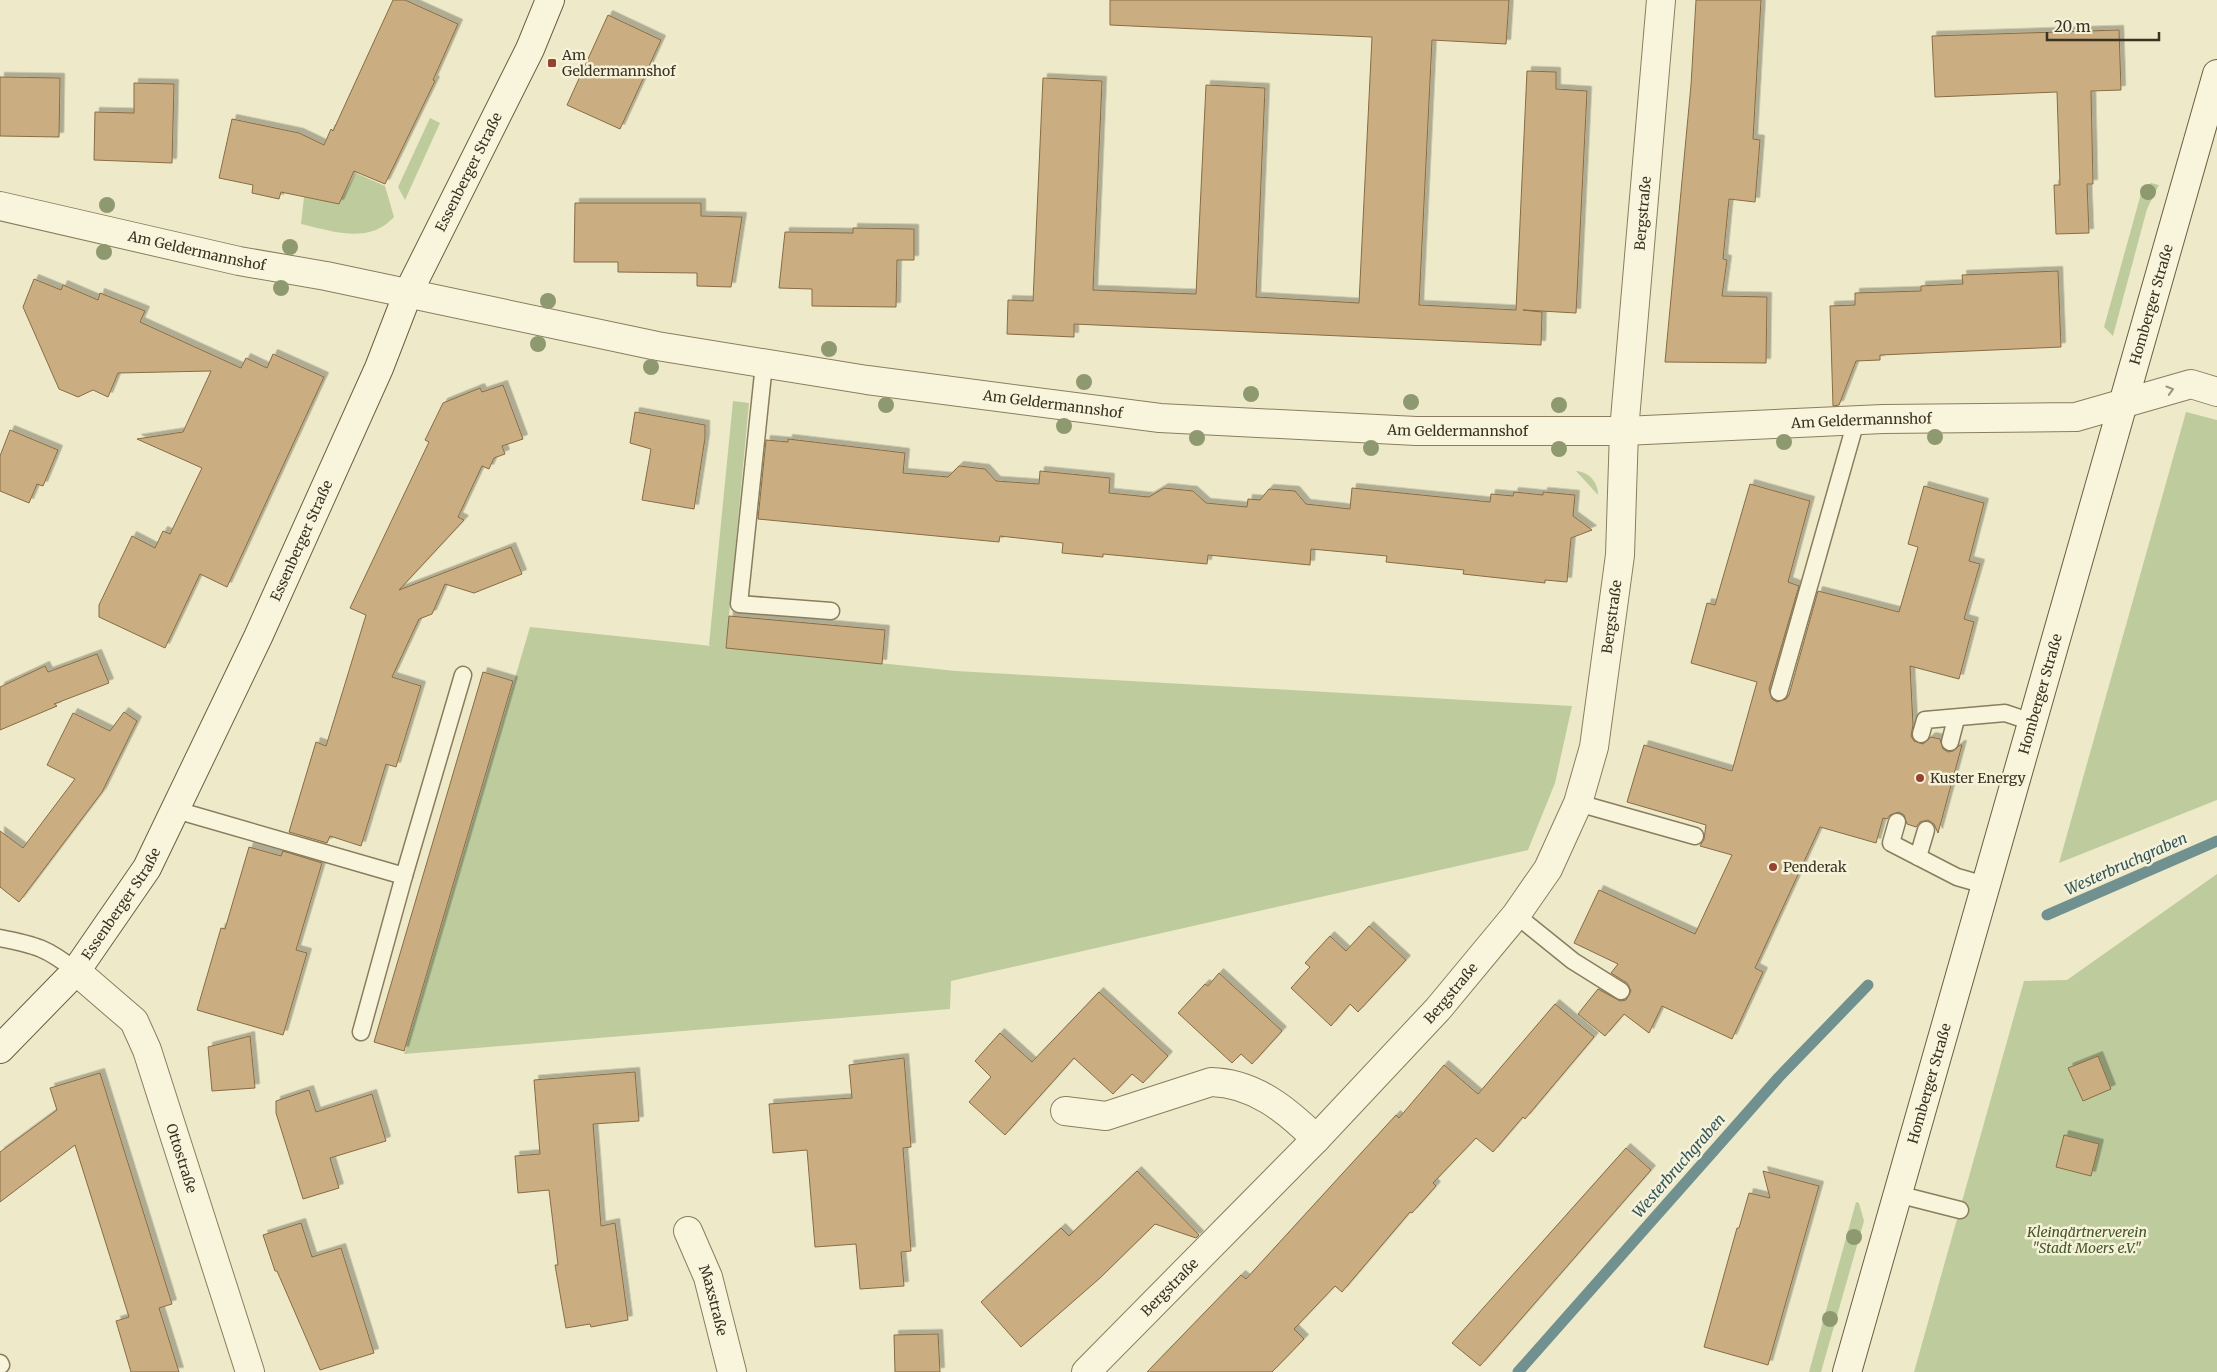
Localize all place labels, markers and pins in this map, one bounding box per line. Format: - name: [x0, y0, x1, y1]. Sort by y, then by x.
- place label: Am Geldermannshof: [561, 46, 676, 80]
- marker: Am Geldermannshof: [546, 57, 558, 69]
- place label: Kuster Energy: [1930, 769, 2027, 787]
- marker: Kuster Energy: [1914, 772, 1926, 784]
- place label: Penderak: [1783, 858, 1847, 876]
- marker: Penderak: [1767, 861, 1779, 873]

